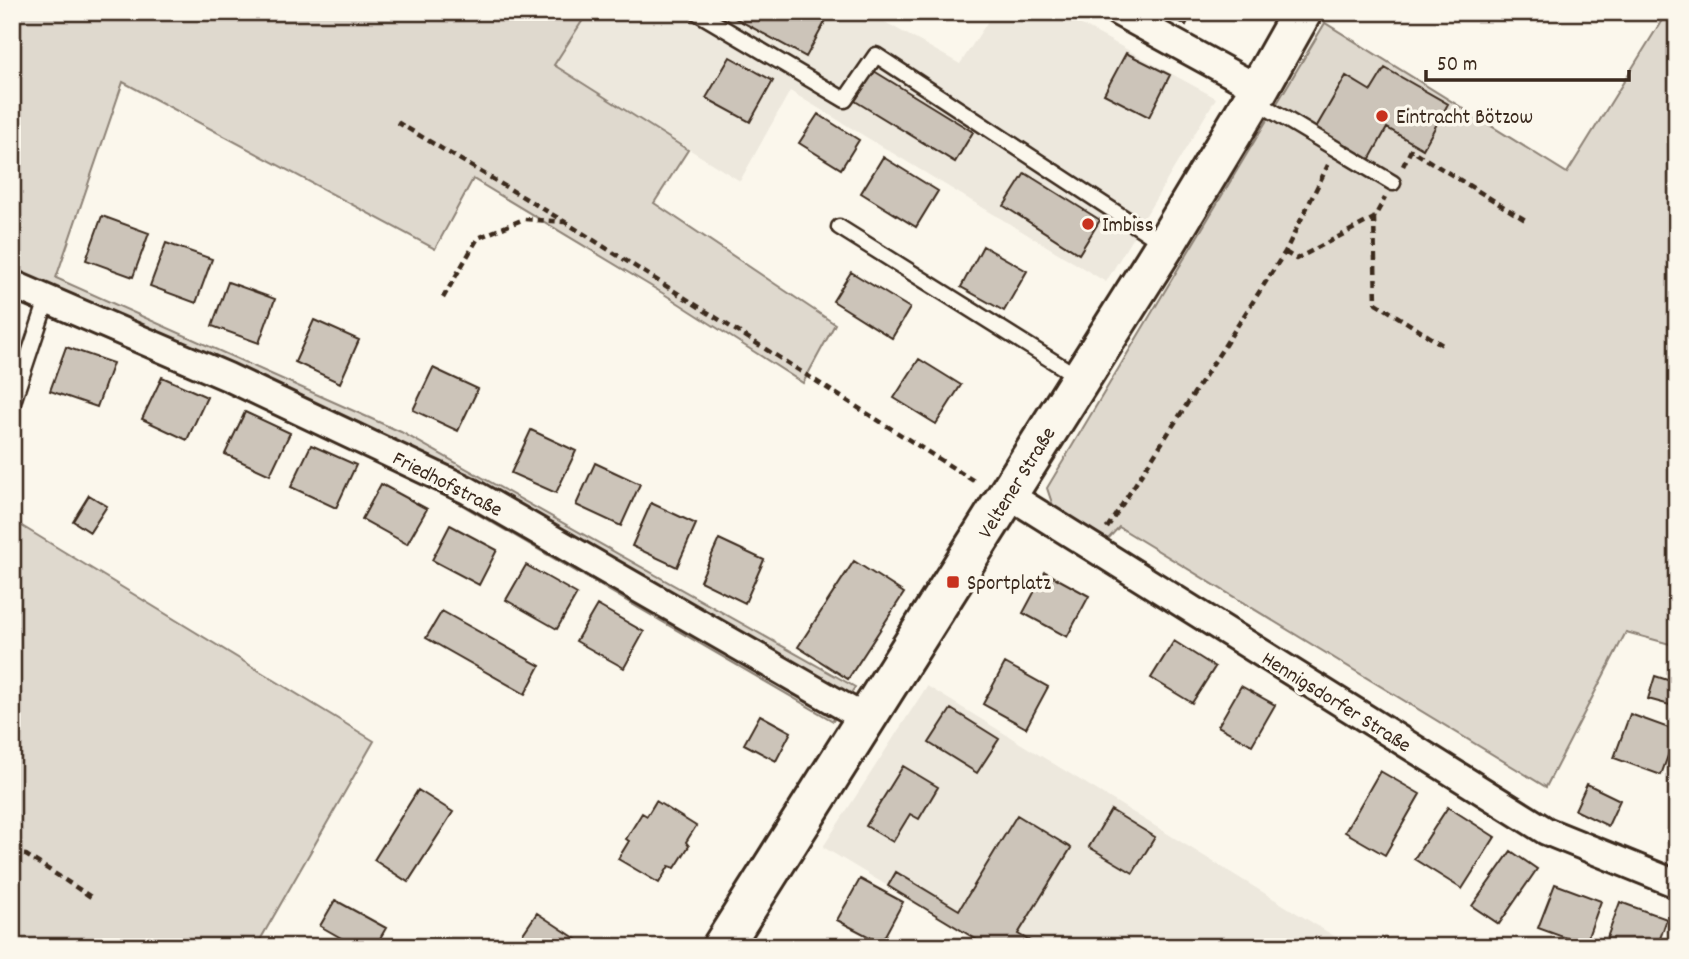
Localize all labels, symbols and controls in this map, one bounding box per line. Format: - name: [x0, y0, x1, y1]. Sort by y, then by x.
- scale bar: [1426, 38, 1630, 82]
- text: 50 m: [1437, 51, 1477, 81]
- place label: Eintracht Bötzow: [1396, 104, 1533, 134]
- marker: Eintracht Bötzow: [1374, 108, 1390, 124]
- place label: Imbiss: [1102, 212, 1154, 242]
- marker: Imbiss: [1080, 216, 1096, 232]
- street label: Veltener Straße: [972, 422, 1065, 545]
- street label: Friedhofstraße: [386, 445, 507, 526]
- place label: Sportplatz: [967, 570, 1051, 600]
- marker: Sportplatz: [945, 574, 961, 590]
- street label: Hennigsdorfer Straße: [1255, 645, 1416, 762]

